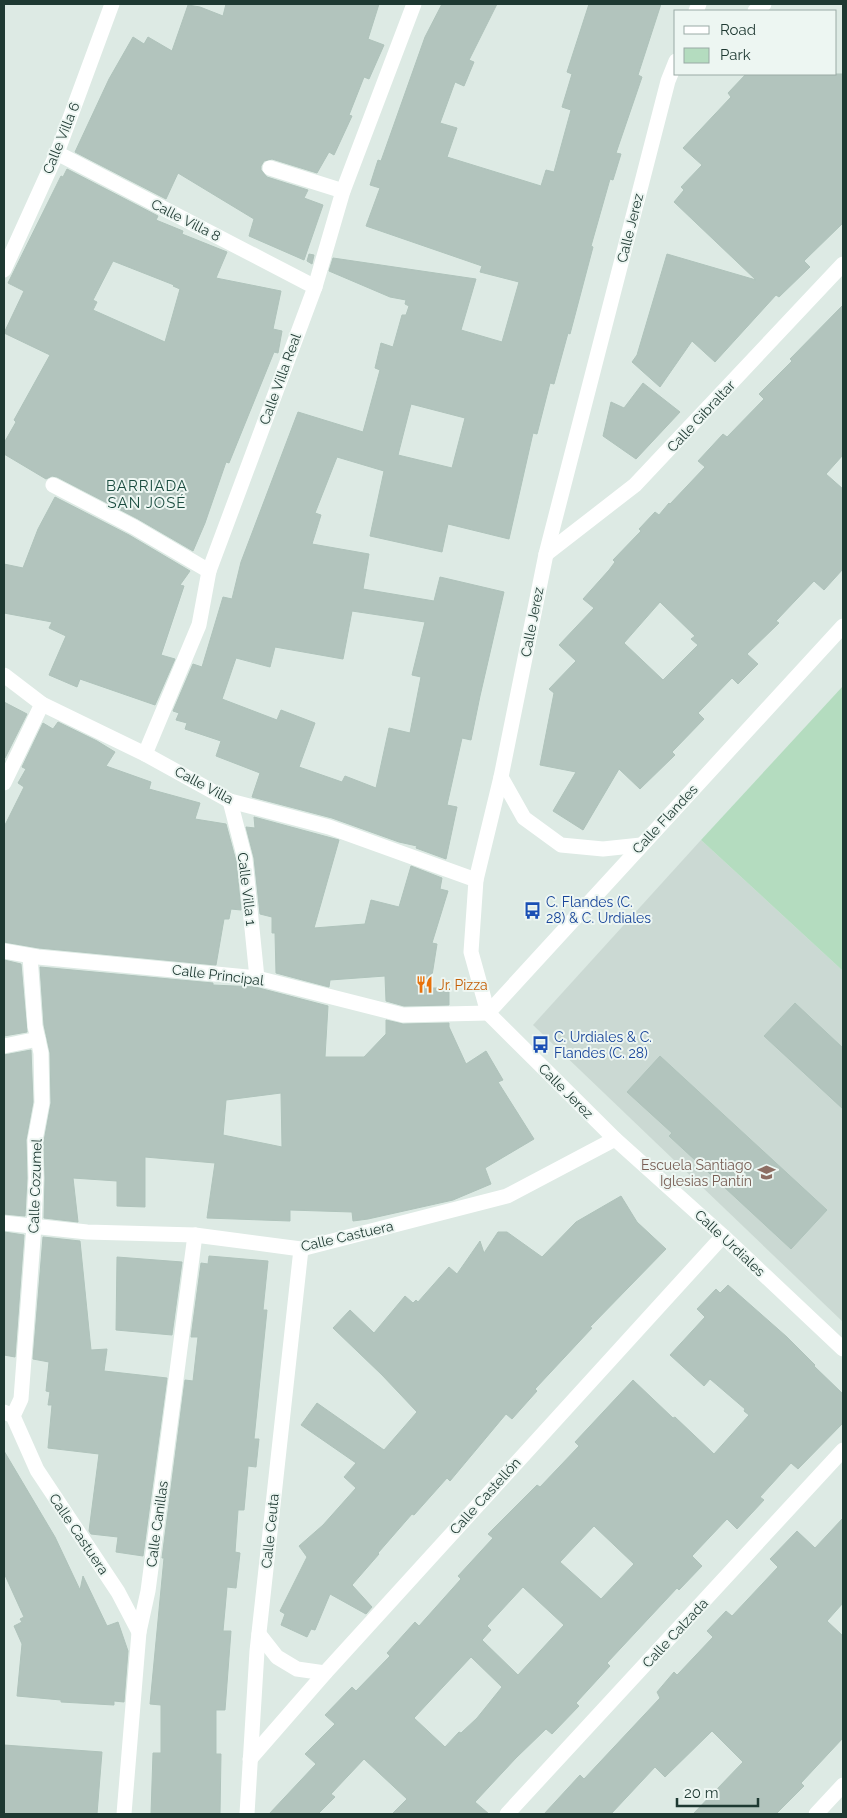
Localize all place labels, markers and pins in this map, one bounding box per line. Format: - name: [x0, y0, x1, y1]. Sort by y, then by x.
- place label: C. Flandes (C. 28) & C. Urdiales: [546, 894, 651, 926]
- bus stop icon: C. Flandes (C. 28) & C. Urdiales: [522, 900, 542, 920]
- restaurant icon: Jr. Pizza: [414, 975, 434, 995]
- place label: Jr. Pizza: [438, 977, 488, 993]
- place label: C. Urdiales & C. Flandes (C. 28): [554, 1029, 652, 1061]
- bus stop icon: C. Urdiales & C. Flandes (C. 28): [530, 1035, 550, 1055]
- place label: Escuela Santiago Iglesias Pantín: [641, 1157, 752, 1189]
- school or university icon: Escuela Santiago Iglesias Pantín: [756, 1163, 776, 1183]

